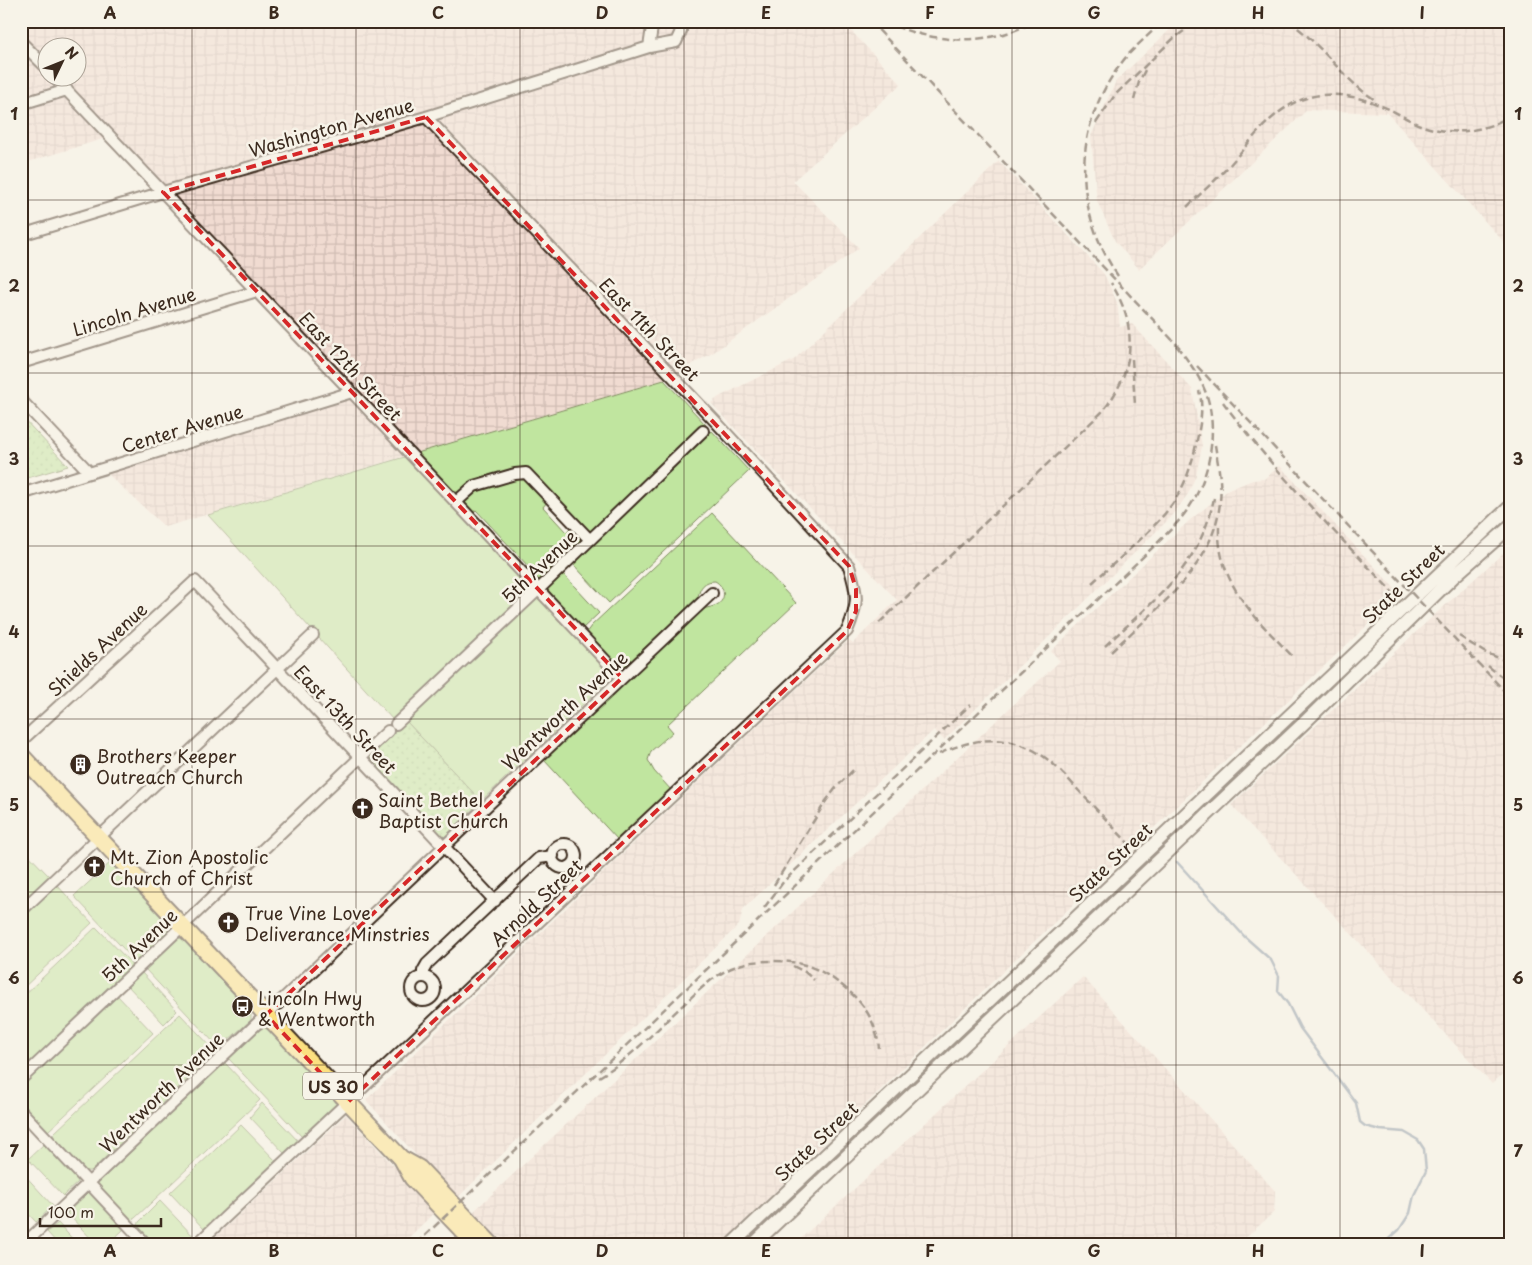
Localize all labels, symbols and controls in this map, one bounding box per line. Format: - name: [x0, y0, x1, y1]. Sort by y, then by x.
- text: A: [104, 0, 117, 24]
- text: B: [269, 0, 280, 24]
- text: C: [432, 0, 444, 24]
- text: D: [596, 0, 608, 24]
- text: E: [761, 0, 771, 24]
- text: F: [925, 0, 935, 24]
- text: G: [1087, 0, 1101, 24]
- text: H: [1252, 0, 1264, 24]
- text: I: [1419, 0, 1425, 24]
- north arrow: [38, 38, 88, 88]
- text: N: [60, 42, 83, 64]
- street label: Washington Avenue: [245, 91, 417, 163]
- text: 1: [10, 101, 18, 125]
- text: 1: [1514, 101, 1522, 125]
- street label: East 11th Street: [593, 271, 707, 387]
- text: 2: [8, 273, 20, 297]
- text: 2: [1512, 273, 1524, 297]
- street label: Lincoln Avenue: [69, 279, 199, 343]
- street label: East 12th Street: [293, 305, 409, 427]
- street label: Center Avenue: [118, 397, 246, 459]
- text: 3: [9, 446, 19, 470]
- text: 3: [1513, 446, 1523, 470]
- street label: 5th Avenue: [495, 523, 583, 609]
- street label: State Street: [1355, 536, 1451, 630]
- street label: Shields Avenue: [41, 595, 153, 702]
- text: 4: [9, 619, 20, 643]
- text: 4: [1513, 619, 1524, 643]
- street label: Wentworth Avenue: [495, 644, 633, 776]
- street label: East 13th Street: [288, 659, 404, 779]
- place label: Brothers Keeper Outreach Church: [96, 742, 243, 790]
- building icon: Brothers Keeper Outreach Church: [68, 753, 92, 777]
- place label: Saint Bethel Baptist Church: [378, 786, 508, 834]
- text: 5: [9, 792, 19, 816]
- text: 5: [1513, 792, 1523, 816]
- church icon: Saint Bethel Baptist Church: [350, 797, 374, 821]
- street label: State Street: [1062, 816, 1158, 908]
- place label: Mt. Zion Apostolic Church of Christ: [110, 843, 268, 891]
- street label: Arnold Street: [484, 852, 588, 952]
- church icon: Mt. Zion Apostolic Church of Christ: [82, 854, 106, 878]
- place label: True Vine Love Deliverance Minstries: [245, 899, 430, 947]
- street label: 5th Avenue: [95, 902, 183, 988]
- church icon: True Vine Love Deliverance Minstries: [217, 910, 241, 934]
- text: 6: [8, 965, 20, 989]
- text: 6: [1512, 965, 1524, 989]
- place label: Lincoln Hwy & Wentworth: [258, 984, 375, 1032]
- bus stop icon: Lincoln Hwy & Wentworth: [230, 995, 254, 1019]
- street label: Wentworth Avenue: [93, 1025, 230, 1159]
- road number: US 30: [303, 1072, 363, 1100]
- street label: State Street: [768, 1095, 864, 1187]
- text: 7: [9, 1138, 19, 1162]
- text: 7: [1513, 1138, 1523, 1162]
- scale bar: [40, 1195, 161, 1227]
- text: 100 m: [48, 1200, 94, 1223]
- text: A: [104, 1238, 117, 1262]
- text: B: [269, 1238, 280, 1262]
- text: C: [432, 1238, 444, 1262]
- text: D: [596, 1238, 608, 1262]
- text: E: [761, 1238, 771, 1262]
- text: F: [925, 1238, 935, 1262]
- text: G: [1087, 1238, 1101, 1262]
- text: H: [1252, 1238, 1264, 1262]
- text: I: [1419, 1238, 1425, 1262]

